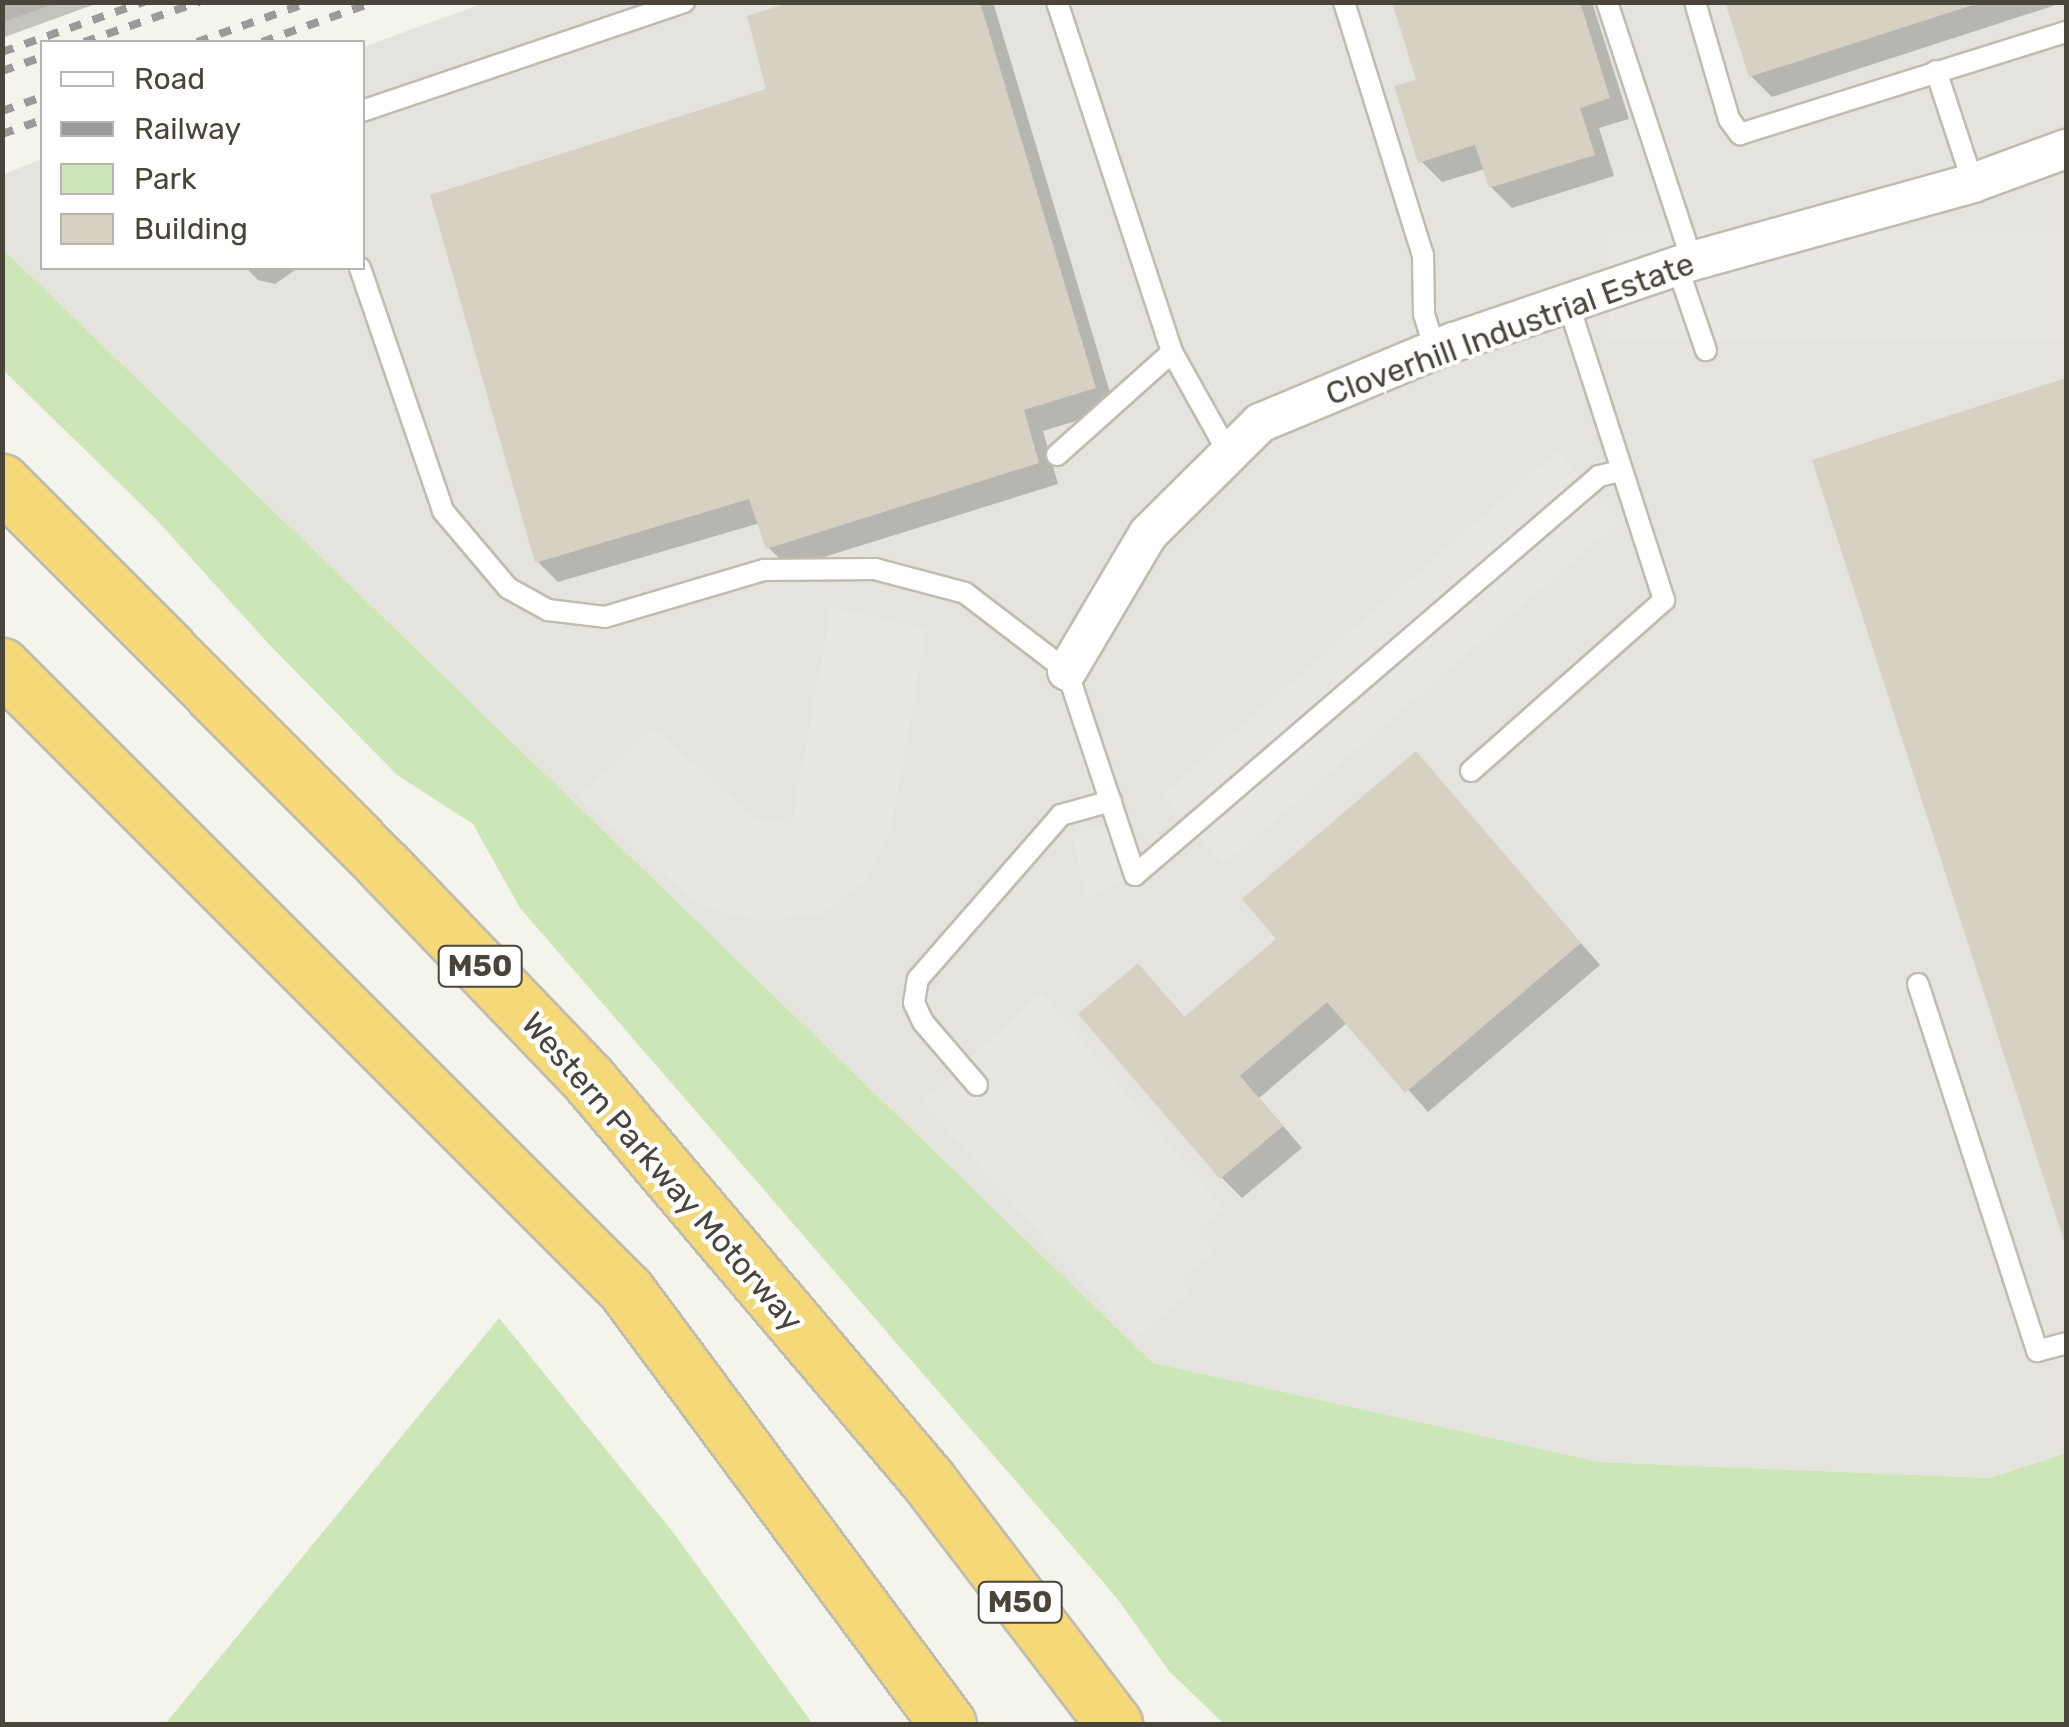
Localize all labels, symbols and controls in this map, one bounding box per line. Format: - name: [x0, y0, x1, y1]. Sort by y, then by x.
- legend: [40, 40, 365, 270]
- text: Road: [134, 61, 205, 97]
- text: Railway: [134, 111, 241, 147]
- text: Park: [134, 161, 196, 197]
- text: Building: [134, 211, 248, 247]
- street label: Cloverhill Industrial Estate: [1321, 244, 1699, 414]
- road number: M50: [438, 941, 522, 991]
- street label: Western Parkway Motorway: [513, 1005, 811, 1339]
- road number: M50: [978, 1577, 1062, 1627]

